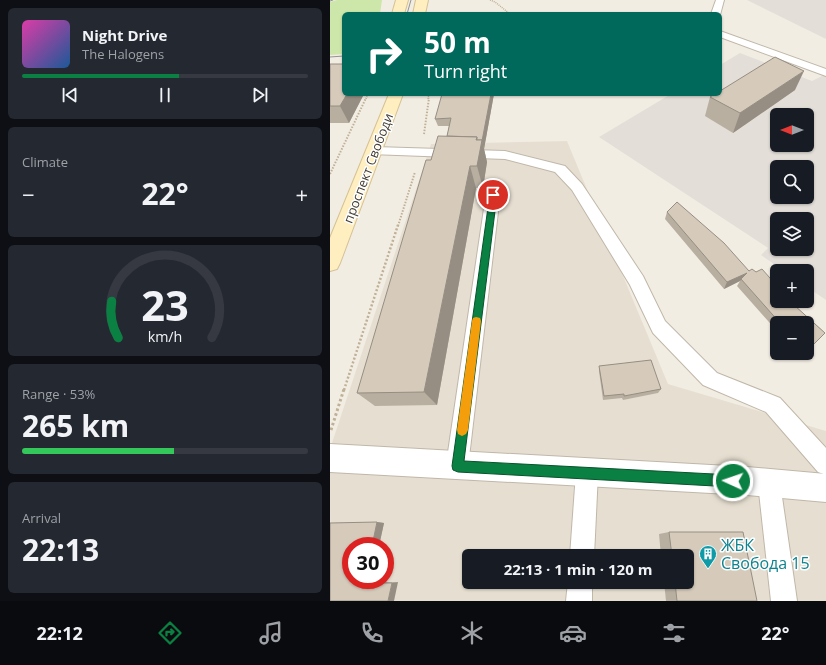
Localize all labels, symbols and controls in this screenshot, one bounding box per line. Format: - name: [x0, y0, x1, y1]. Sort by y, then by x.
- text: 50 m: [424, 23, 491, 61]
- text: Night Drive: [82, 25, 167, 45]
- icon: right: [358, 28, 410, 80]
- text: The Halogens: [82, 45, 164, 63]
- text: Turn right: [424, 59, 507, 83]
- icon: previous: [59, 84, 81, 106]
- icon: pause: [154, 84, 176, 106]
- icon: next: [249, 84, 271, 106]
- north arrow: [770, 108, 814, 152]
- map controls: [770, 108, 814, 360]
- street label: проспект Свободи: [339, 110, 397, 226]
- text: Climate: [22, 153, 68, 171]
- button: search: [770, 160, 814, 204]
- text: 22°: [141, 173, 189, 214]
- pin: [476, 178, 510, 212]
- text: −: [22, 179, 35, 209]
- text: +: [295, 179, 308, 209]
- icon: arrive: [482, 184, 504, 206]
- button: layers: [770, 212, 814, 256]
- button: +: [770, 264, 814, 308]
- text: 23: [141, 277, 189, 333]
- button: −: [770, 316, 814, 360]
- text: km/h: [148, 327, 182, 346]
- text: Range · 53%: [22, 385, 95, 403]
- text: 265 km: [22, 405, 129, 446]
- position arrow: [712, 460, 754, 502]
- text: Arrival: [22, 509, 61, 527]
- text: 22:13: [22, 529, 99, 570]
- place label: ЖБК Свобода 15: [721, 534, 810, 574]
- speed limit sign: 30: [342, 537, 394, 589]
- building icon: ЖБК Свобода 15: [698, 544, 718, 569]
- text: 22:13 · 1 min · 120 m: [504, 559, 652, 579]
- icon: directions: [156, 619, 184, 647]
- icon: music: [257, 619, 285, 647]
- icon: phone: [358, 619, 386, 647]
- icon: climate: [458, 619, 486, 647]
- icon: car: [559, 619, 587, 647]
- icon: filters: [660, 619, 688, 647]
- text: 22:12: [36, 621, 83, 645]
- text: 22°: [761, 621, 790, 645]

